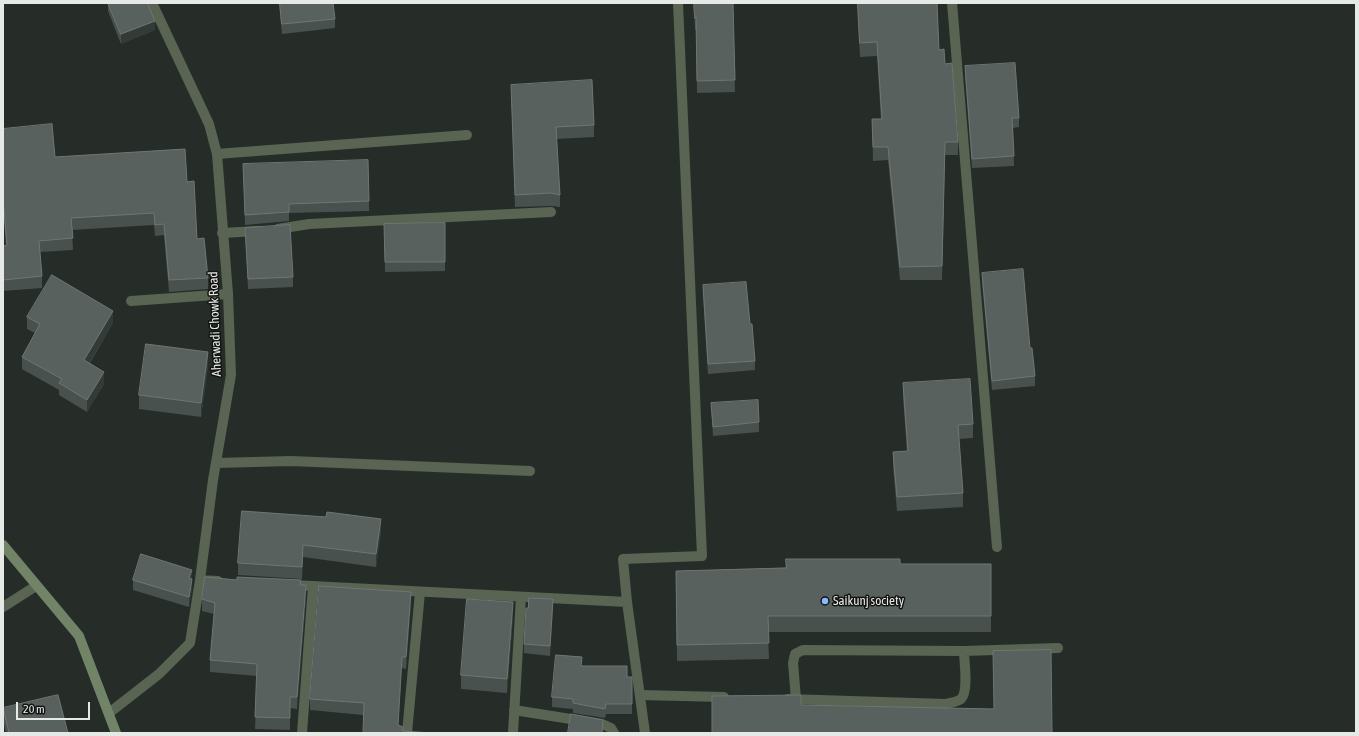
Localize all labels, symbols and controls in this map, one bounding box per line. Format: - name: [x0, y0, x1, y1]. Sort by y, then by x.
- street label: Aherwadi Chowk Road: [205, 271, 225, 377]
- place label: Saikunj society: [833, 593, 904, 609]
- marker: Saikunj society: [820, 596, 830, 606]
- scale bar: [18, 694, 92, 720]
- text: 20 m: [23, 702, 45, 716]

